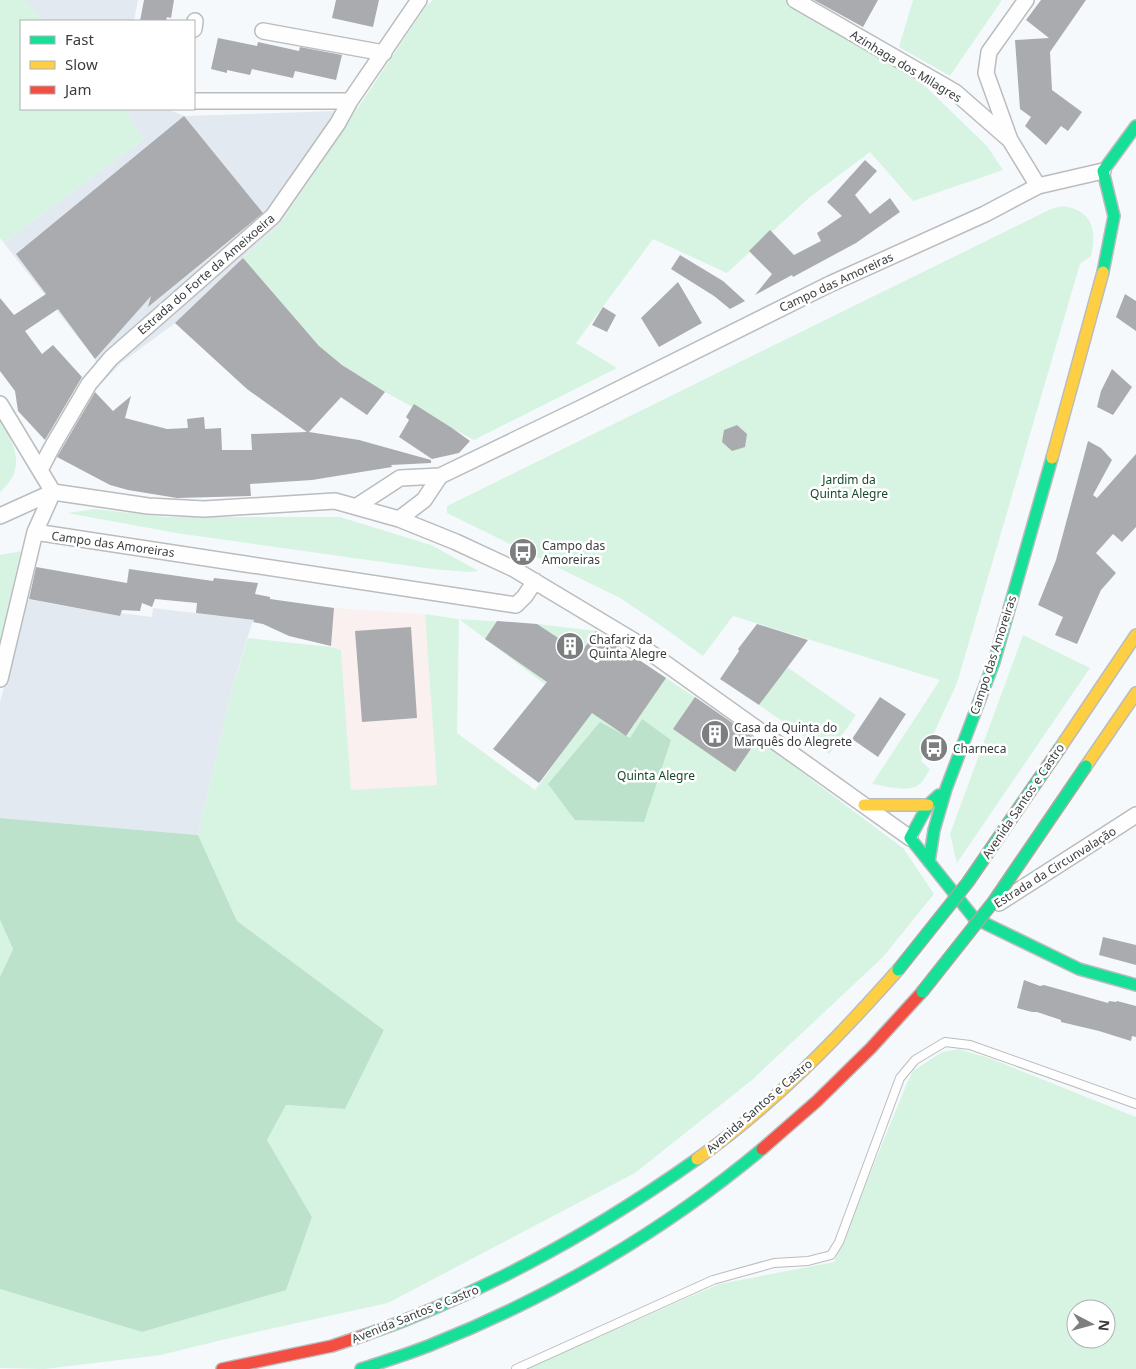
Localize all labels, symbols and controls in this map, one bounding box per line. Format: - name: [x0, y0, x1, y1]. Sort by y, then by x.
- legend: [20, 20, 195, 110]
- street label: Azinhaga dos Milagres: [847, 26, 965, 106]
- text: Fast: [65, 29, 94, 49]
- text: Slow: [65, 54, 98, 74]
- text: Jam: [63, 79, 92, 99]
- street label: Estrada do Forte da Ameixoeira: [134, 210, 278, 338]
- street label: Campo das Amoreiras: [776, 248, 896, 316]
- park label: Jardim da Quinta Alegre: [810, 471, 888, 502]
- street label: Campo das Amoreiras: [50, 527, 176, 561]
- bus stop icon: Campo das Amoreiras: [508, 537, 538, 567]
- place label: Campo das Amoreiras: [542, 537, 605, 568]
- street label: Campo das Amoreiras: [966, 593, 1020, 717]
- building icon: Chafariz da Quinta Alegre: [555, 631, 585, 661]
- place label: Chafariz da Quinta Alegre: [589, 631, 667, 662]
- building icon: Casa da Quinta do Marquês do Alegrete: [700, 719, 730, 749]
- place label: Casa da Quinta do Marquês do Alegrete: [734, 719, 852, 750]
- bus stop icon: Charneca: [919, 733, 949, 763]
- place label: Charneca: [953, 740, 1006, 757]
- street label: Avenida Santos e Castro: [978, 740, 1068, 862]
- park label: Quinta Alegre: [617, 767, 695, 784]
- street label: Estrada da Circunvalação: [991, 822, 1119, 912]
- street label: Avenida Santos e Castro: [702, 1055, 816, 1157]
- street label: Avenida Santos e Castro: [349, 1281, 481, 1347]
- north arrow: [1066, 1299, 1116, 1349]
- text: N: [1094, 1319, 1114, 1332]

